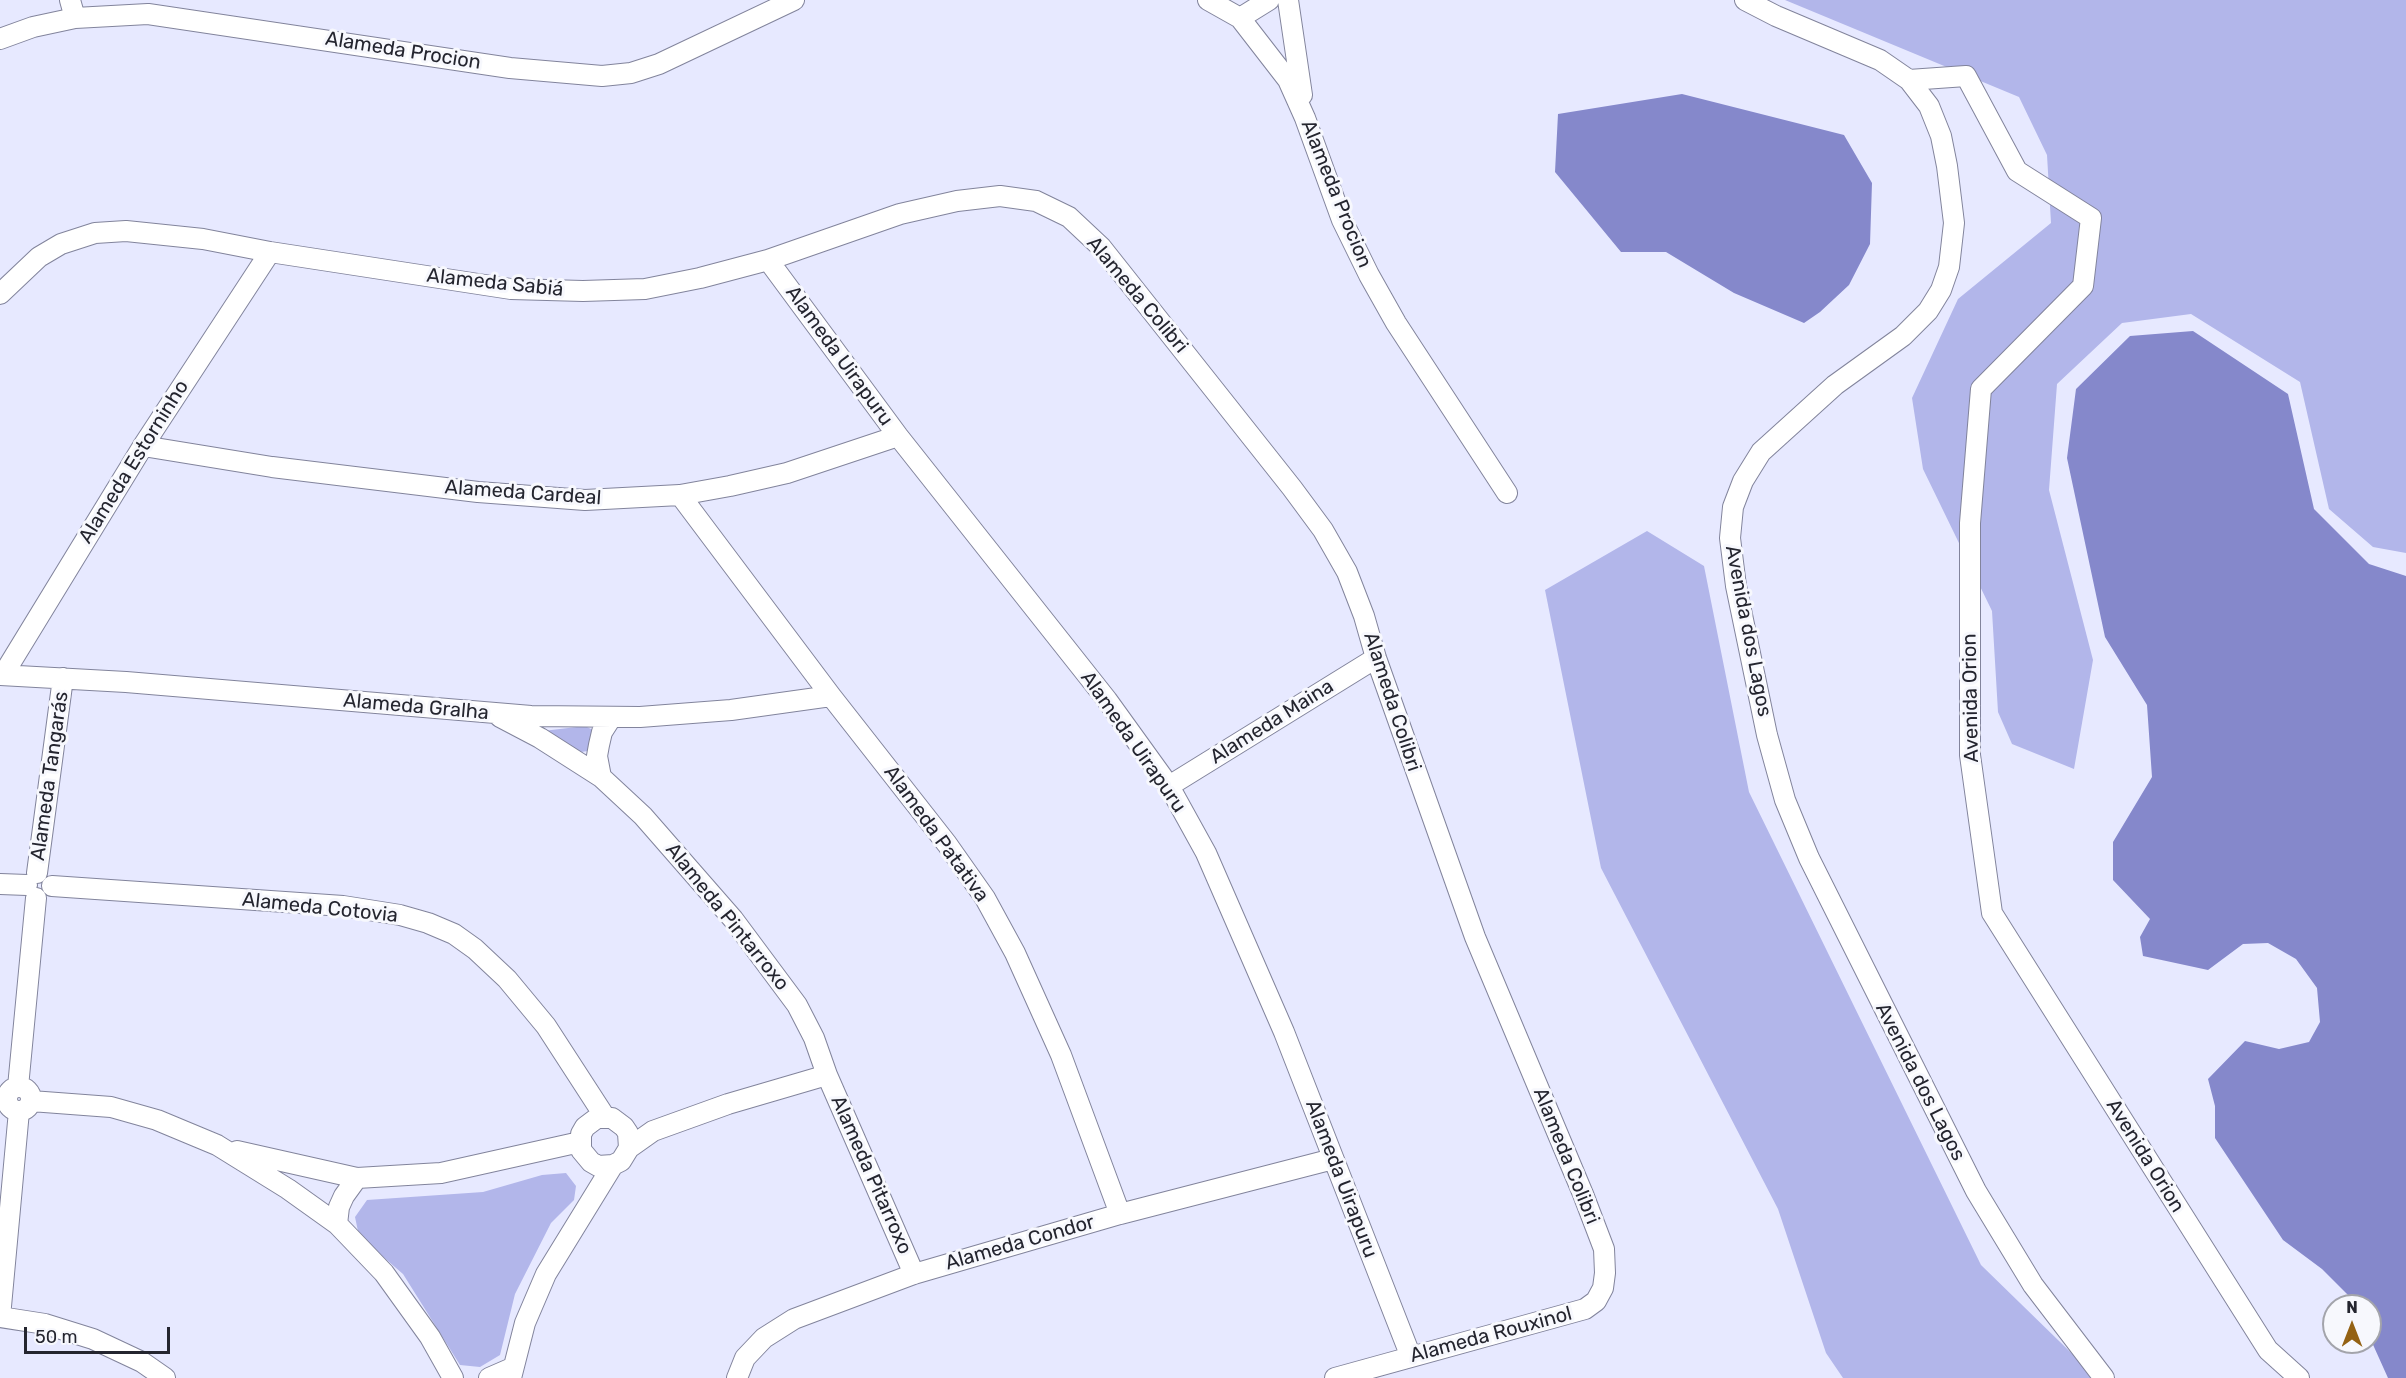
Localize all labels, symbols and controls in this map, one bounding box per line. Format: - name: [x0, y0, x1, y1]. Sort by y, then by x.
- street label: Alameda Procion: [323, 27, 483, 75]
- street label: Alameda Procion: [1295, 117, 1377, 271]
- street label: Alameda Colibri: [1081, 232, 1193, 358]
- street label: Alameda Sabiá: [425, 264, 565, 302]
- street label: Alameda Uirapuru: [780, 281, 898, 431]
- street label: Alameda Estorninho: [74, 376, 194, 548]
- street label: Alameda Cardeal: [444, 476, 602, 510]
- street label: Avenida dos Lagos: [1720, 543, 1776, 719]
- street label: Alameda Colibri: [1358, 629, 1426, 775]
- street label: Avenida Orion: [1958, 633, 1984, 763]
- street label: Alameda Uirapuru: [1075, 667, 1191, 817]
- street label: Alameda Maina: [1206, 674, 1338, 770]
- street label: Alameda Gralha: [342, 689, 490, 725]
- street label: Alameda Tangarás: [26, 690, 74, 862]
- street label: Alameda Patativa: [878, 761, 994, 907]
- street label: Alameda Pintarroxo: [660, 838, 794, 996]
- street label: Alameda Cotovia: [241, 888, 399, 928]
- street label: Avenida dos Lagos: [1870, 999, 1970, 1165]
- street label: Alameda Colibri: [1528, 1084, 1604, 1228]
- street label: Alameda Pitarroxo: [825, 1092, 917, 1258]
- street label: Avenida Orion: [2101, 1095, 2189, 1217]
- street label: Alameda Uirapuru: [1300, 1097, 1382, 1261]
- street label: Alameda Condor: [943, 1210, 1097, 1276]
- north arrow: [2322, 1294, 2382, 1354]
- text: N: [2346, 1298, 2358, 1317]
- street label: Alameda Rouxinol: [1407, 1302, 1575, 1368]
- scale bar: [27, 1315, 172, 1353]
- text: 50 m: [35, 1326, 78, 1348]

